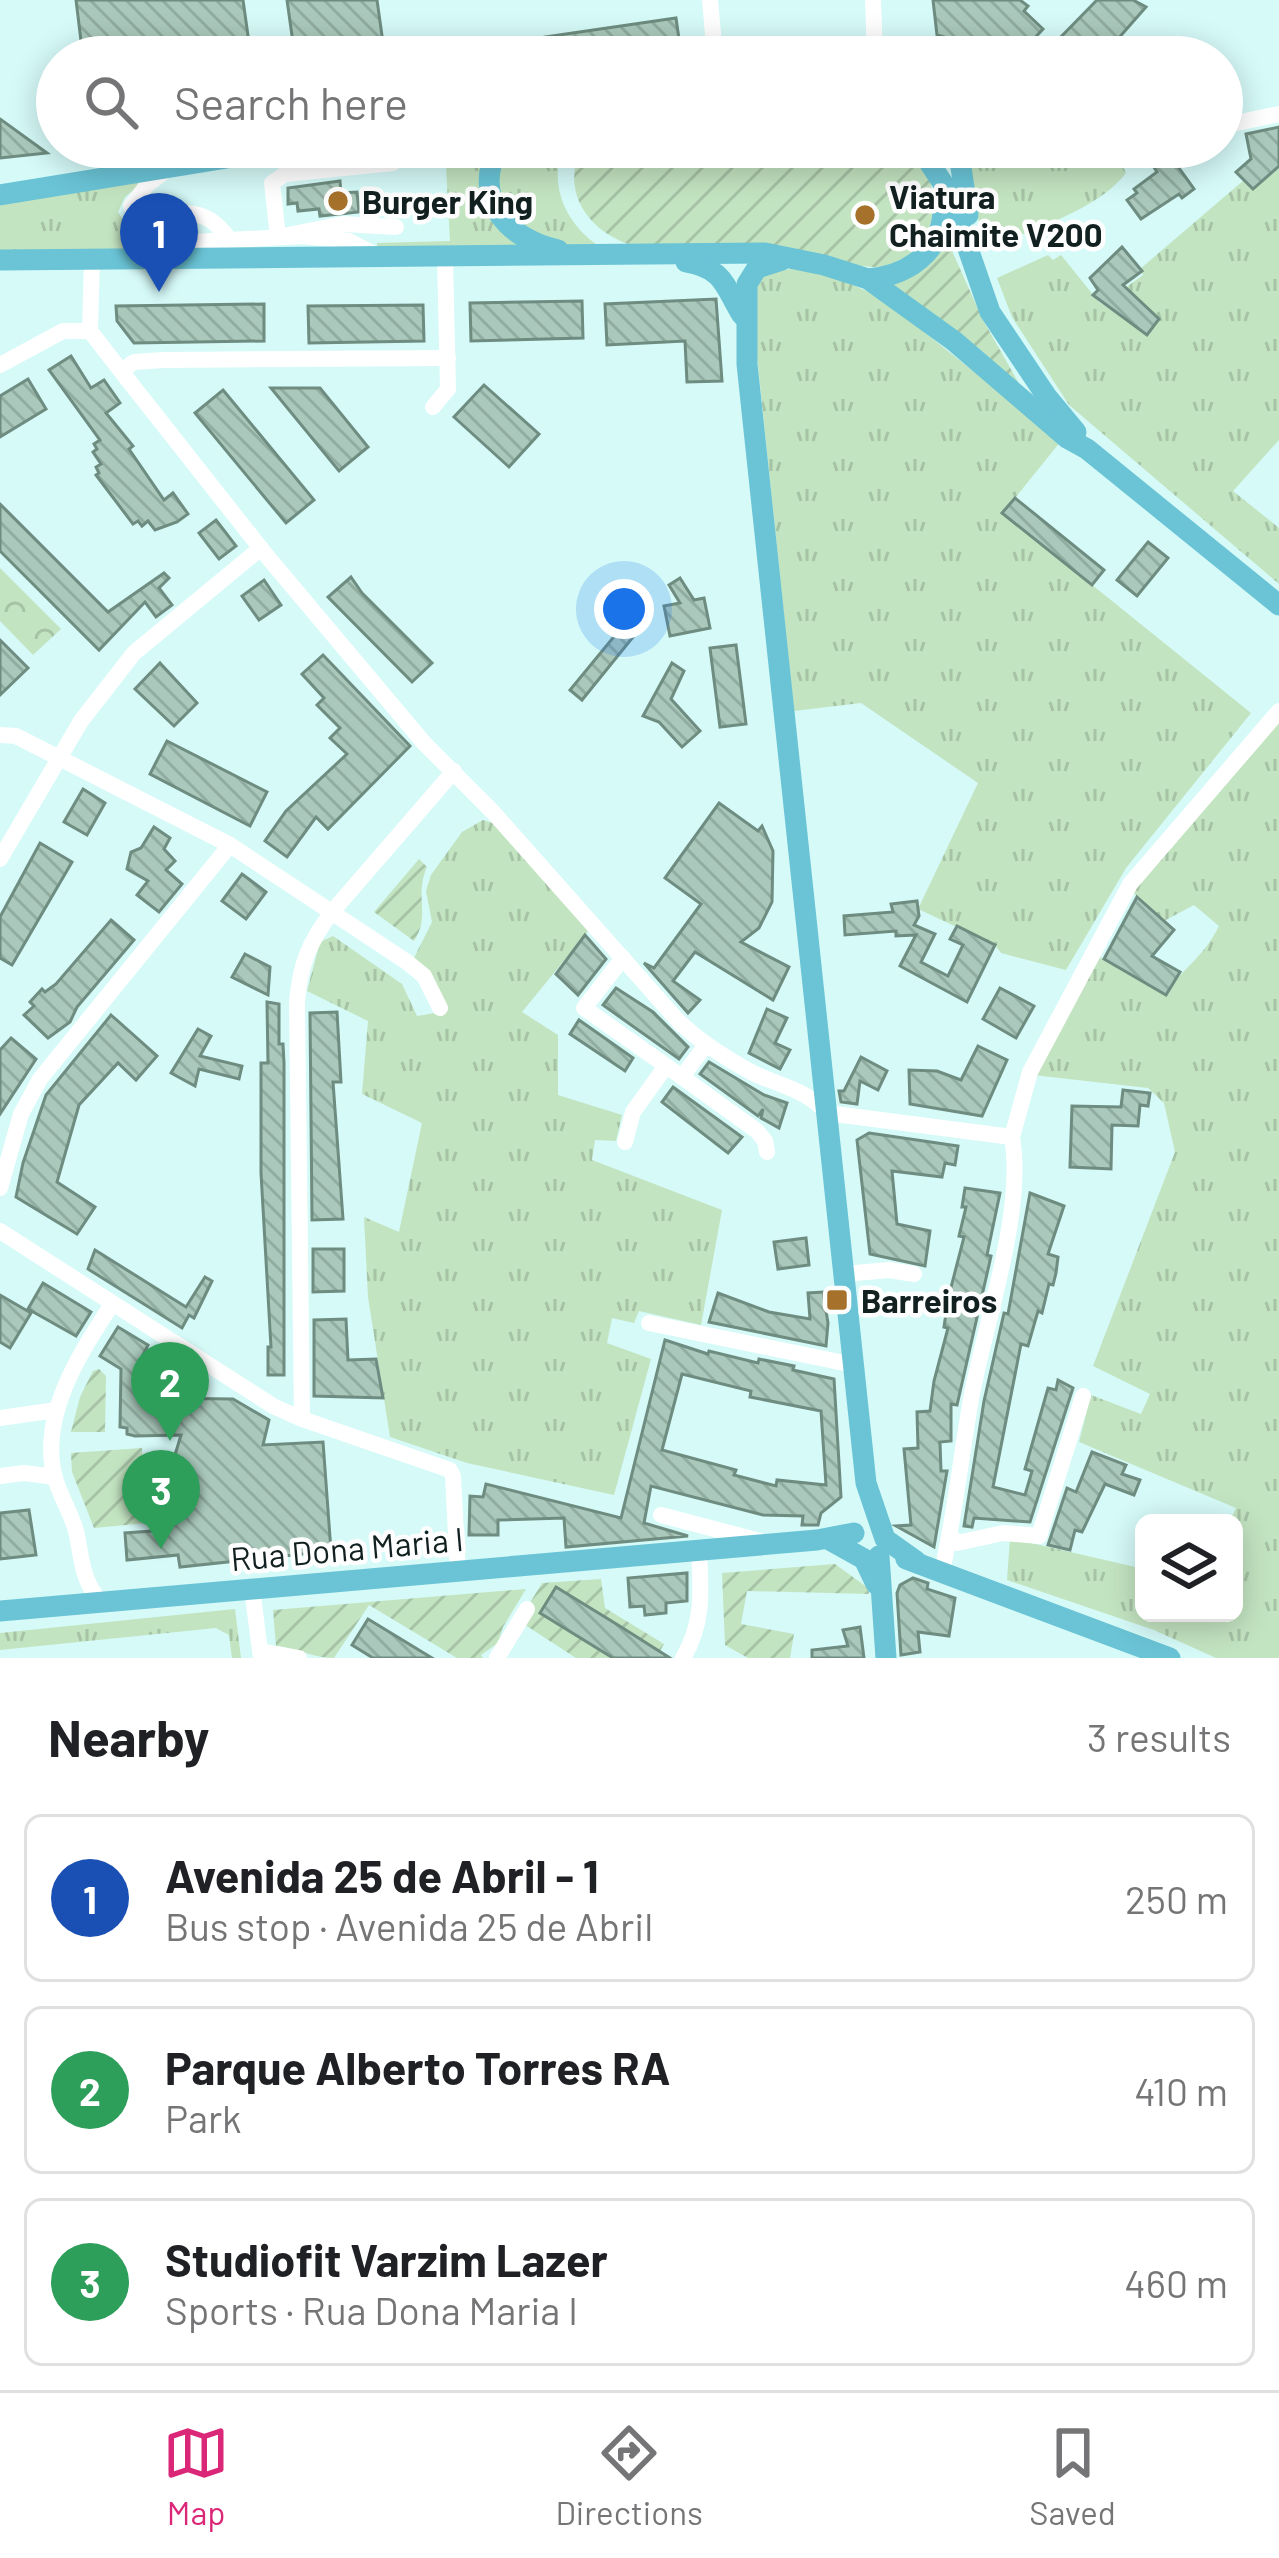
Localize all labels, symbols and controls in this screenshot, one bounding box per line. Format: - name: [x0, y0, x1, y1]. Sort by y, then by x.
- search box: [36, 36, 1243, 168]
- icon: search: [78, 69, 144, 135]
- text: Search here: [174, 75, 408, 129]
- place label: Viatura Chaimite V200: [889, 176, 1102, 254]
- place label: Burger King: [362, 181, 533, 221]
- marker: Burger King: [325, 188, 351, 214]
- pin: 1: [120, 193, 198, 292]
- marker: Viatura Chaimite V200: [852, 202, 878, 228]
- your location: [594, 579, 654, 639]
- place label: Barreiros: [861, 1280, 997, 1320]
- marker: Barreiros: [824, 1287, 850, 1313]
- pin: 2: [131, 1342, 209, 1441]
- pin: 3: [122, 1450, 200, 1549]
- map controls: [1135, 1514, 1243, 1622]
- button: layers: [1135, 1514, 1243, 1622]
- street label: Rua Dona Maria I: [229, 1518, 465, 1578]
- text: Nearby: [48, 1706, 209, 1767]
- text: 3 results: [1087, 1713, 1231, 1760]
- text: Avenida 25 de Abril - 1: [165, 1848, 599, 1902]
- text: 1: [83, 1875, 97, 1922]
- text: 250 m: [1125, 1875, 1228, 1922]
- text: Bus stop · Avenida 25 de Abril: [165, 1902, 653, 1949]
- text: Parque Alberto Torres RA: [165, 2040, 671, 2094]
- text: 2: [79, 2067, 101, 2114]
- text: 410 m: [1134, 2067, 1228, 2114]
- text: Park: [165, 2094, 242, 2141]
- text: Studiofit Varzim Lazer: [165, 2232, 608, 2286]
- text: 3: [79, 2259, 101, 2306]
- text: 460 m: [1124, 2259, 1228, 2306]
- text: Sports · Rua Dona Maria I: [165, 2286, 578, 2333]
- tab: Map: [163, 2420, 229, 2532]
- tab: Directions: [555, 2420, 703, 2532]
- tab: Saved: [1029, 2420, 1116, 2532]

